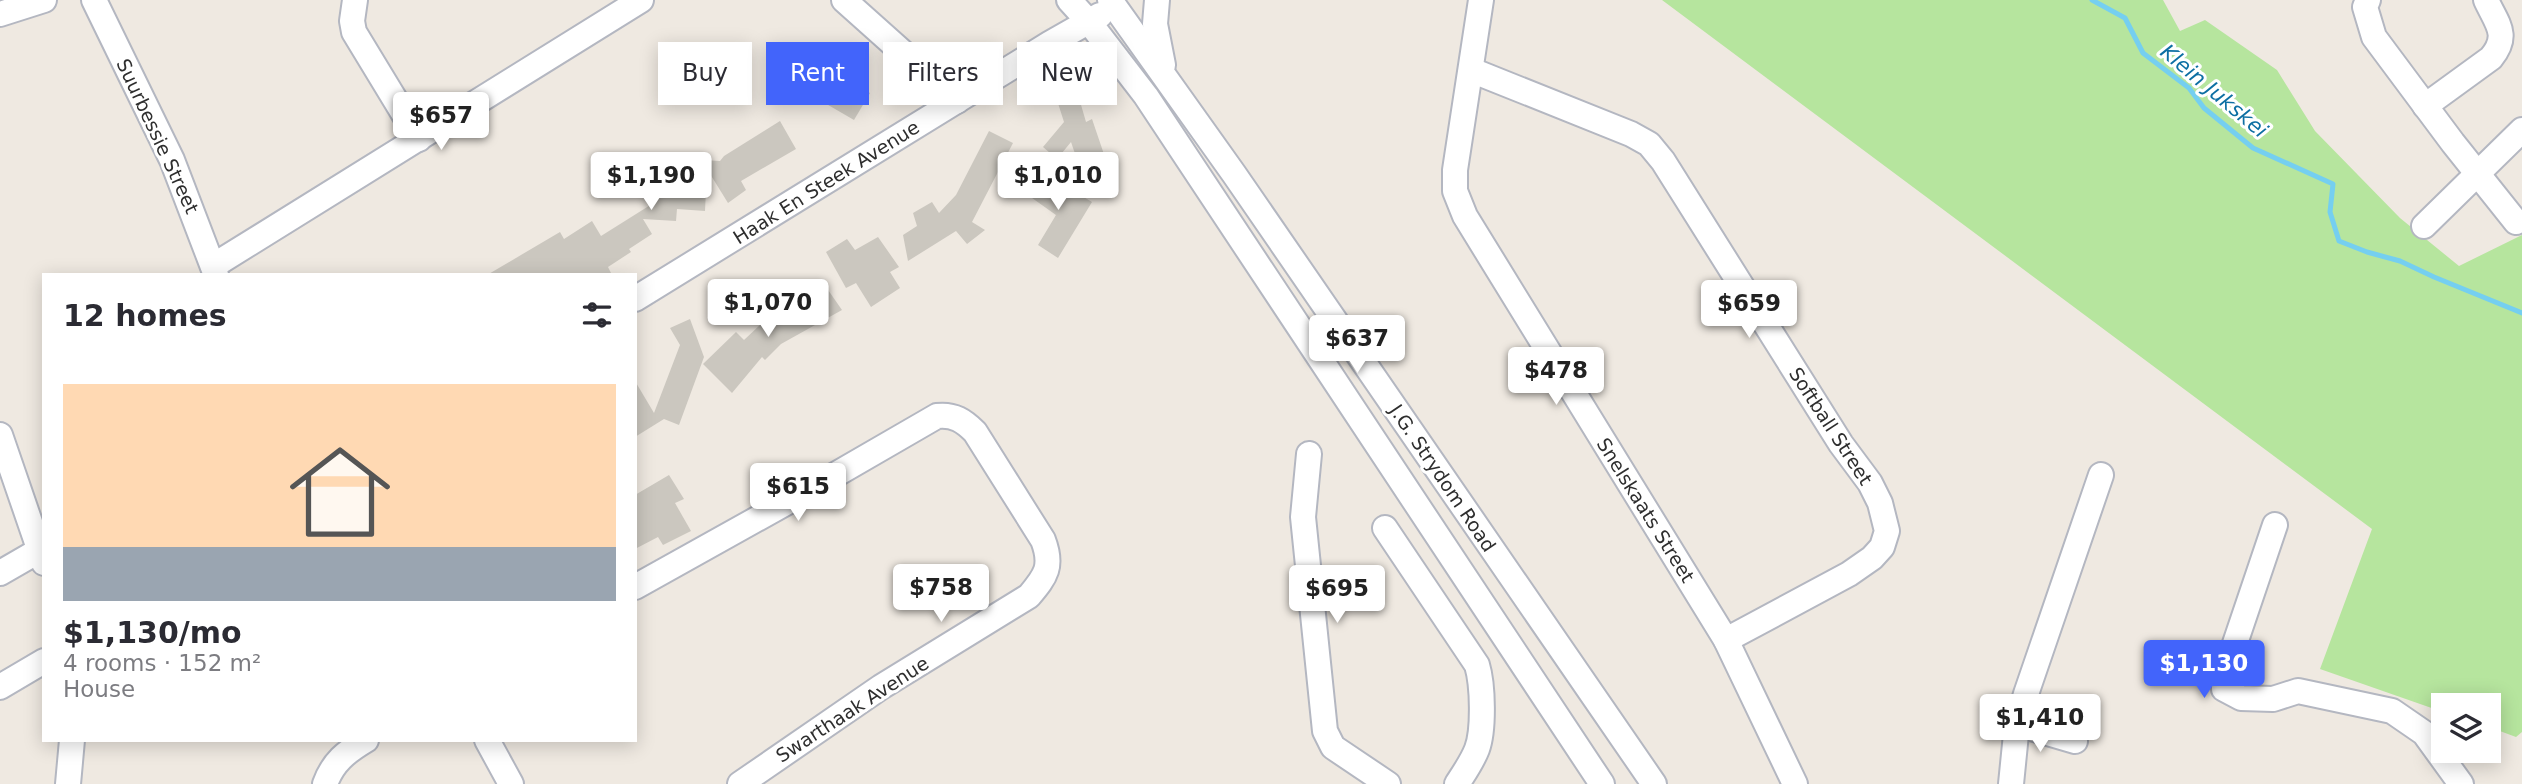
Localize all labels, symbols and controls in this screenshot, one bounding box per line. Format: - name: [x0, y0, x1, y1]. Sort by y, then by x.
- water label: Klein Jukskei: [2156, 39, 2272, 143]
- chip: Buy: [658, 42, 752, 105]
- chip: Rent: [766, 42, 869, 105]
- chip: Filters: [883, 42, 1003, 105]
- chip: New: [1017, 42, 1117, 105]
- street label: Suurbessie Street: [112, 55, 204, 217]
- pin: $657: [400, 92, 482, 152]
- text: $657: [409, 102, 473, 128]
- street label: Haak En Steek Avenue: [729, 116, 923, 248]
- pin: $1,190: [594, 152, 708, 212]
- pin: $1,010: [1001, 152, 1115, 212]
- text: $1,190: [607, 162, 695, 188]
- text: $1,010: [1014, 162, 1102, 188]
- pin: $1,070: [711, 280, 825, 339]
- pin: $659: [1708, 280, 1790, 340]
- text: $1,070: [724, 289, 812, 315]
- text: $659: [1717, 290, 1781, 316]
- icon: filters: [578, 296, 616, 334]
- text: 12 homes: [63, 298, 227, 333]
- pin: $637: [1316, 316, 1398, 375]
- text: $637: [1325, 325, 1389, 351]
- pin: $478: [1515, 348, 1597, 407]
- text: $478: [1524, 357, 1588, 383]
- street label: Softball Street: [1785, 363, 1877, 489]
- street label: J.G. Strydom Road: [1385, 399, 1500, 556]
- icon: home: [277, 429, 403, 555]
- street label: Snelskaats Street: [1593, 434, 1699, 586]
- pin: $615: [757, 463, 839, 523]
- text: $615: [766, 473, 830, 499]
- pin: $758: [900, 564, 982, 624]
- pin: $695: [1296, 566, 1378, 625]
- text: $758: [909, 574, 973, 600]
- text: $695: [1305, 575, 1369, 601]
- text: $1,130/mo: [63, 615, 242, 650]
- pin: $1,130: [2147, 640, 2261, 700]
- text: 4 rooms · 152 m²: [63, 650, 261, 676]
- text: $1,130: [2160, 650, 2248, 676]
- street label: Swarthaak Avenue: [772, 651, 932, 767]
- text: House: [63, 676, 135, 702]
- map controls: [2431, 693, 2501, 763]
- button: layers: [2431, 693, 2501, 763]
- pin: $1,410: [1983, 694, 2097, 754]
- text: $1,410: [1996, 704, 2084, 730]

